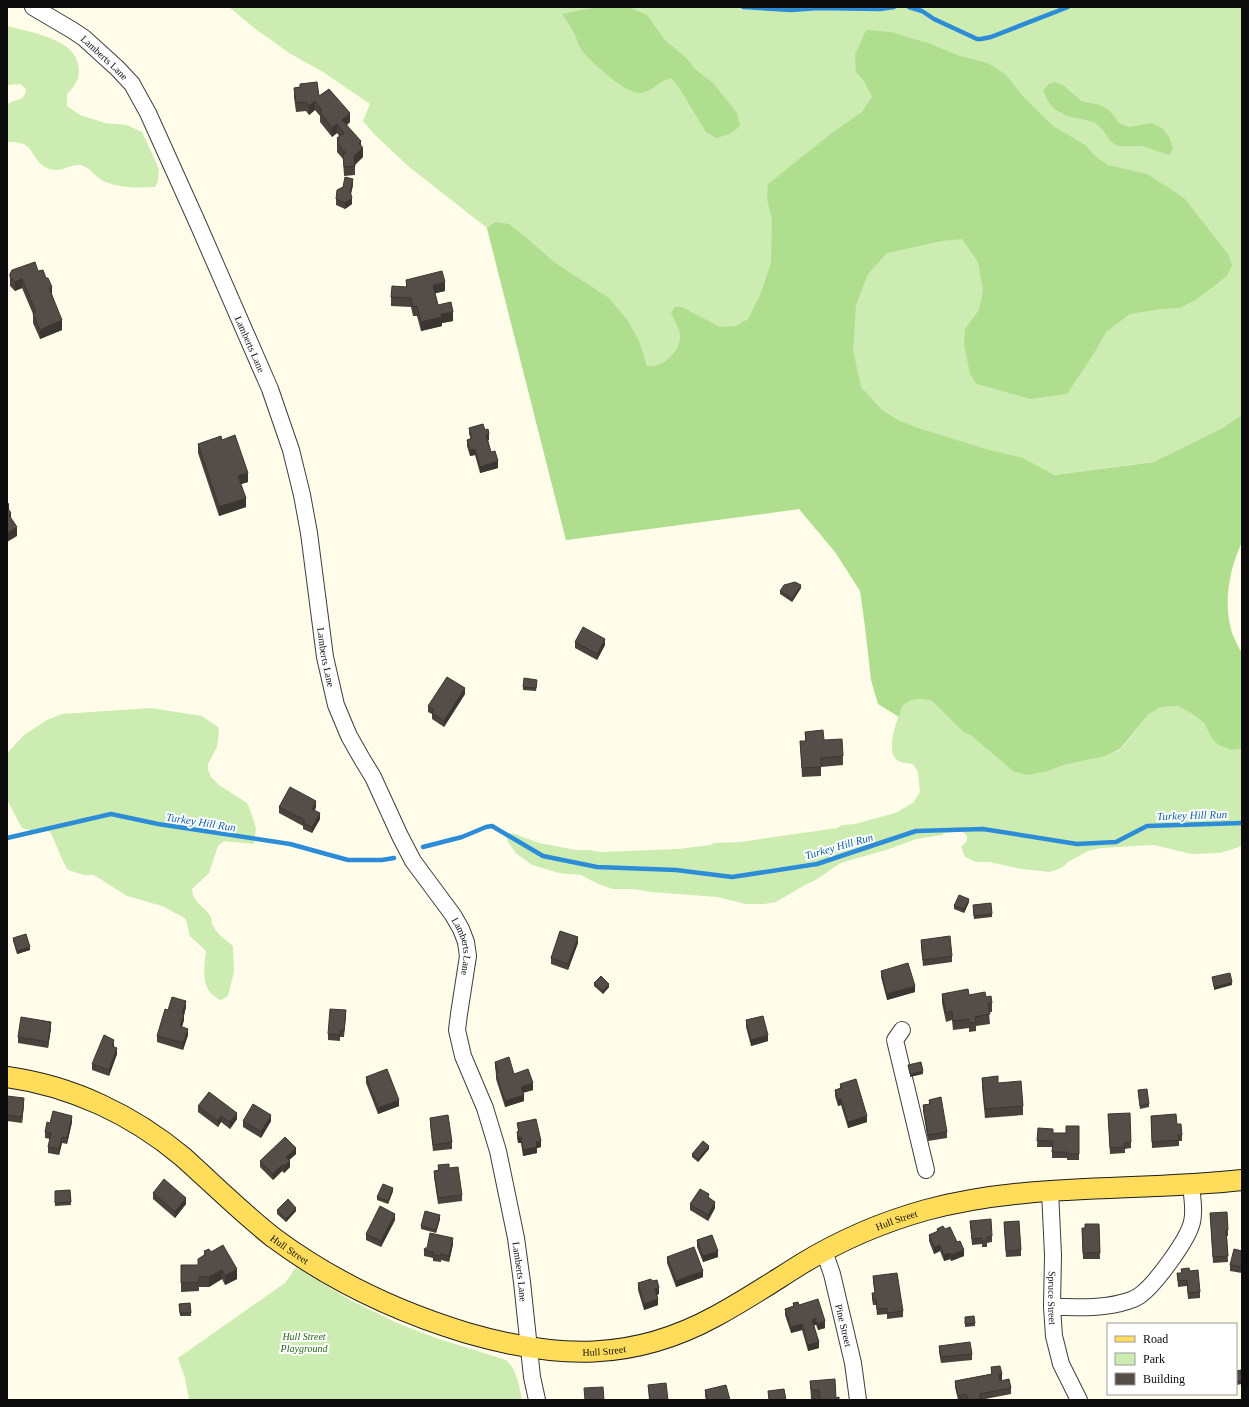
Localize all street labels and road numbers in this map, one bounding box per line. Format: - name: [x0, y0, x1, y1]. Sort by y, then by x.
- street label: Lamberts Lane: [79, 33, 131, 83]
- street label: Lamberts Lane: [233, 314, 267, 375]
- street label: Lamberts Lane: [315, 627, 337, 689]
- street label: Lamberts Lane: [450, 916, 473, 977]
- street label: Hull Street: [874, 1208, 919, 1232]
- street label: Hull Street: [268, 1232, 311, 1266]
- street label: Lamberts Lane: [511, 1241, 529, 1303]
- street label: Spruce Street: [1046, 1271, 1058, 1325]
- street label: Pine Street: [833, 1303, 854, 1348]
- street label: Hull Street: [582, 1343, 627, 1358]

